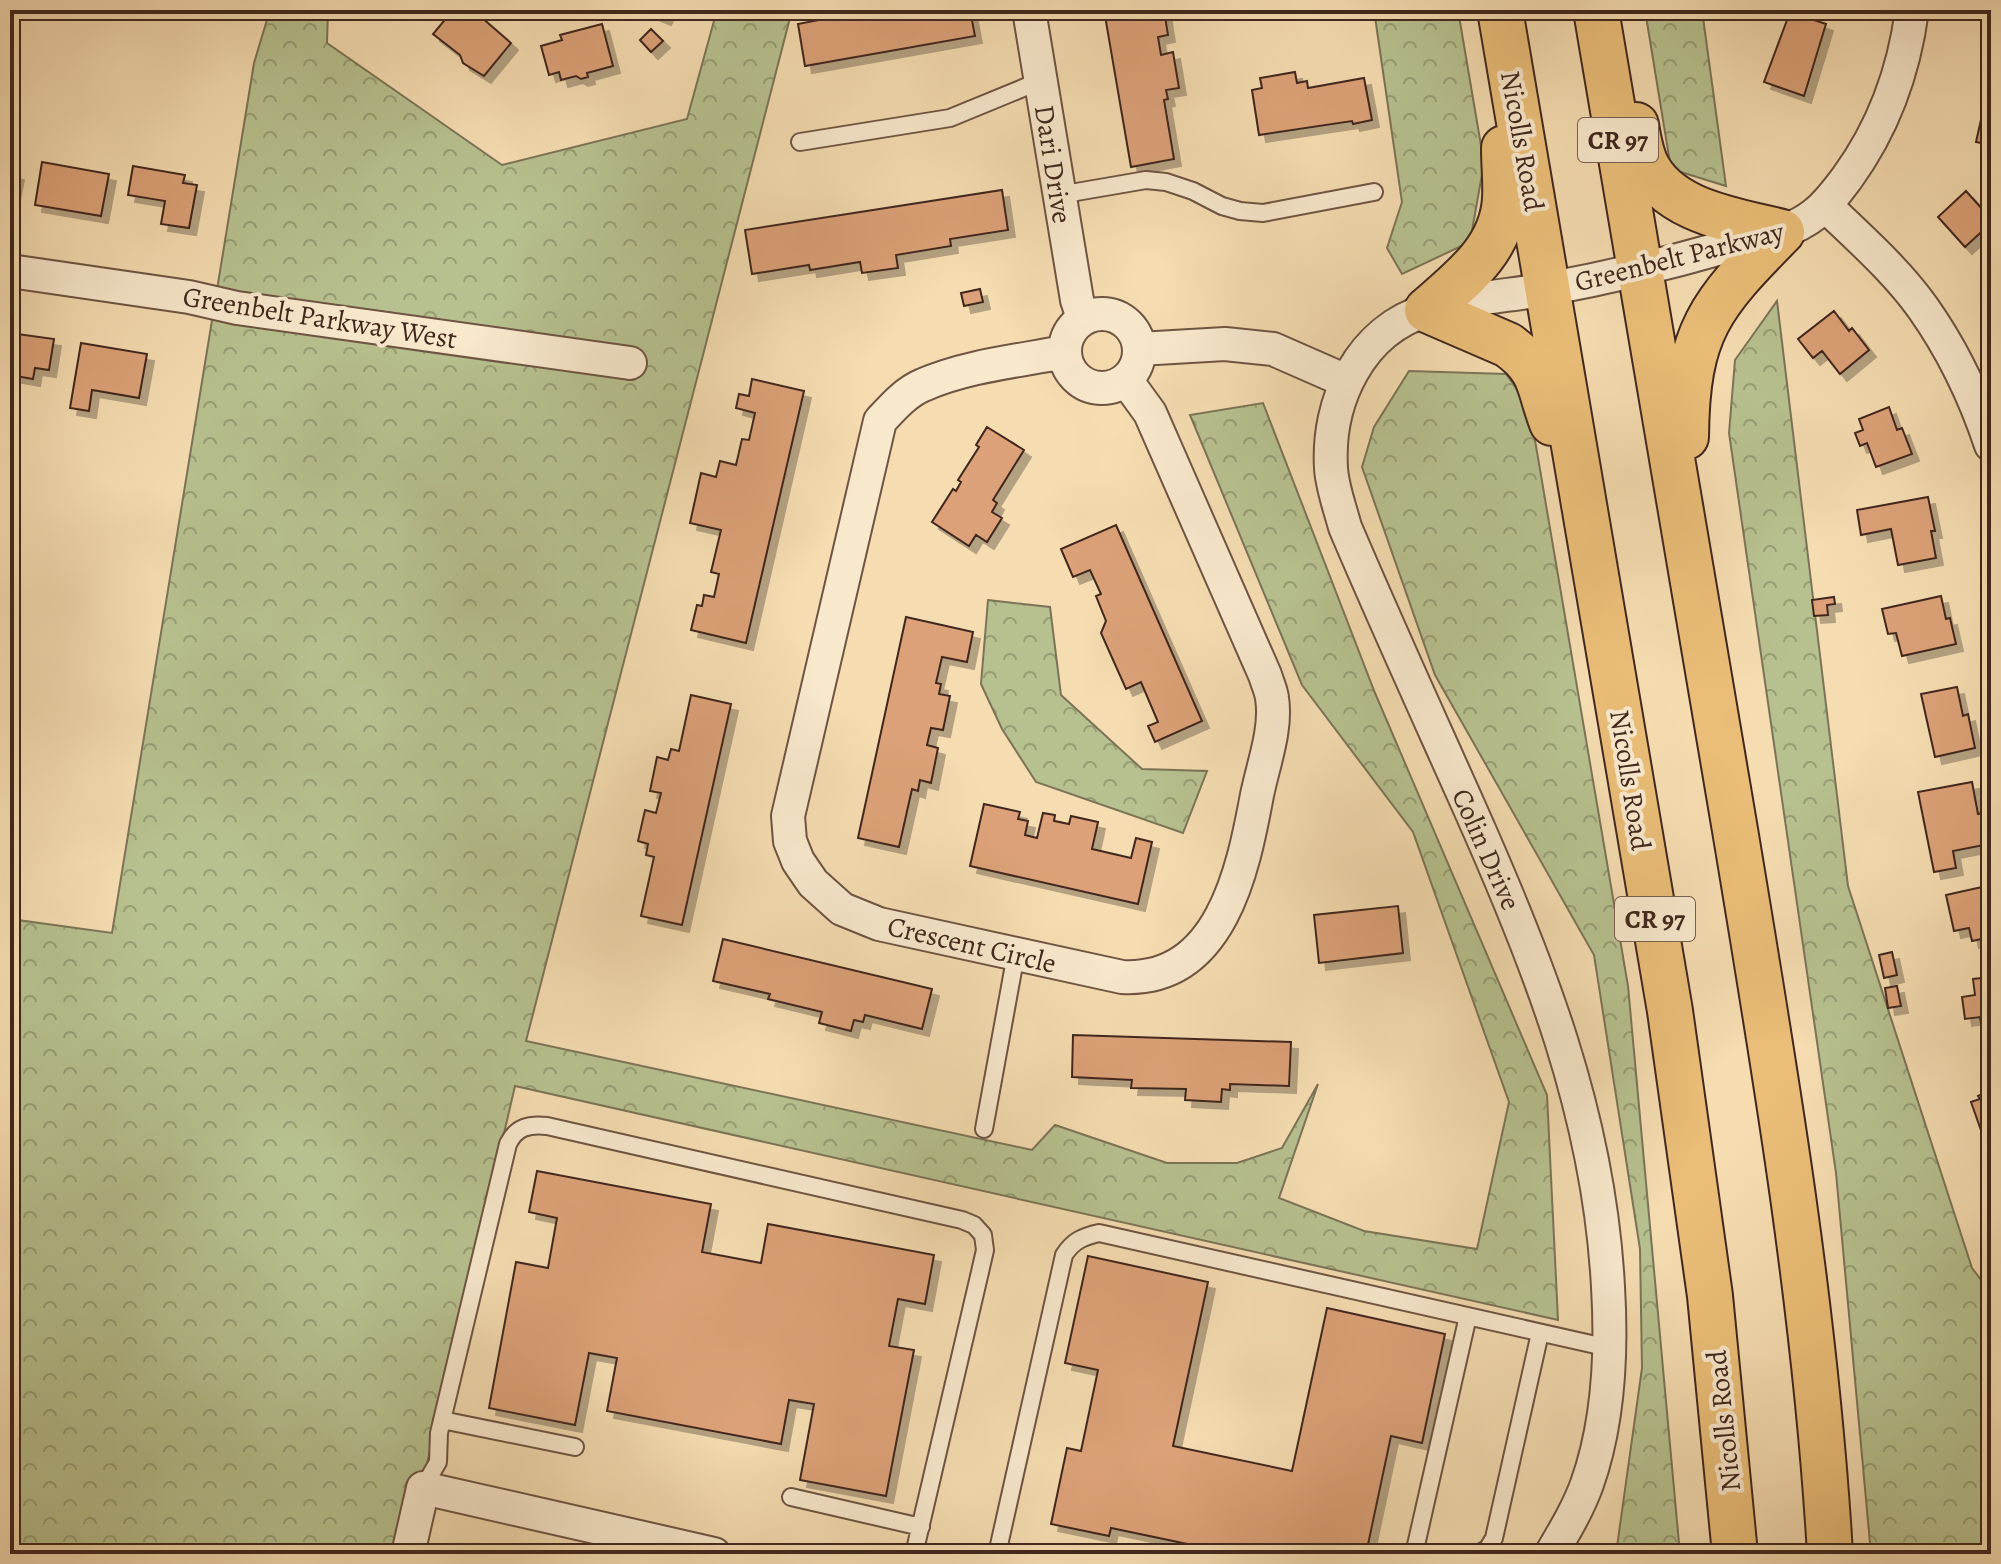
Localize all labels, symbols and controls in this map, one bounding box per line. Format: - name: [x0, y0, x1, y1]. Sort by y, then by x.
- street label: Nicolls Road: [1491, 68, 1553, 215]
- street label: Dari Drive: [1025, 102, 1081, 226]
- road number: CR 97: [1578, 118, 1658, 162]
- street label: Greenbelt Parkway: [1571, 212, 1788, 301]
- street label: Greenbelt Parkway West: [180, 278, 460, 358]
- street label: Nicolls Road: [1600, 707, 1660, 854]
- street label: Colin Drive: [1442, 783, 1530, 916]
- road number: CR 97: [1615, 897, 1695, 941]
- street label: Crescent Circle: [884, 907, 1060, 983]
- street label: Nicolls Road: [1698, 1347, 1750, 1493]

